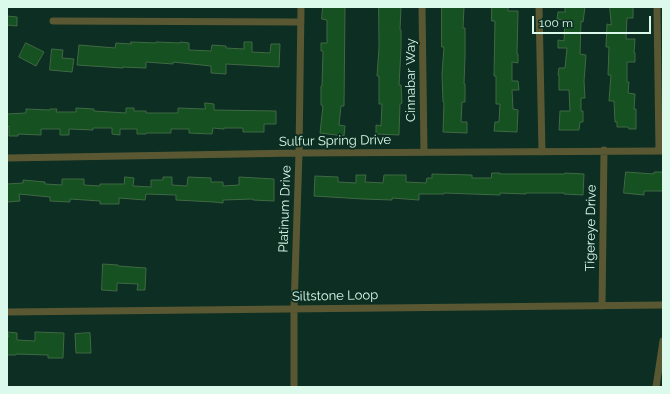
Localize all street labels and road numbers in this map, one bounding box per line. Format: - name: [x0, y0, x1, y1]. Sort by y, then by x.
- street label: Cinnabar Way: [403, 38, 419, 122]
- street label: Sulfur Spring Drive: [279, 132, 391, 150]
- street label: Platinum Drive: [276, 165, 294, 253]
- street label: Tigereye Drive: [582, 184, 600, 272]
- street label: Siltstone Loop: [292, 287, 378, 305]

